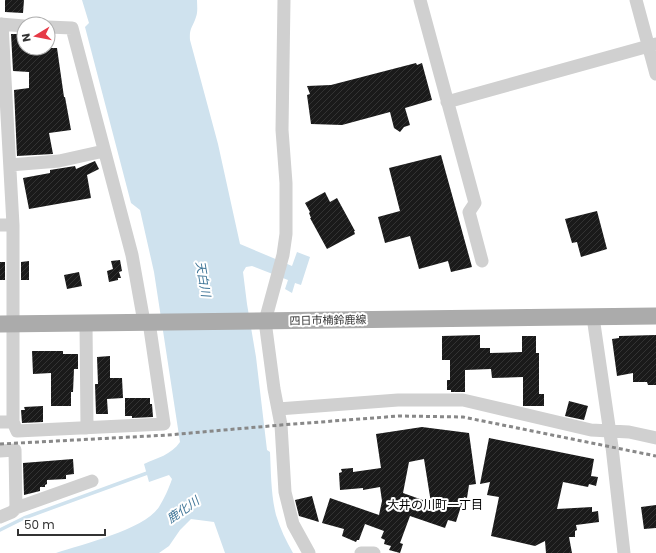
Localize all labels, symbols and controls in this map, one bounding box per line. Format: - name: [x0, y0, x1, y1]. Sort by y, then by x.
- north arrow: [16, 16, 56, 56]
- text: N: [18, 32, 35, 43]
- water label: 天白川: [192, 260, 215, 300]
- street label: 四日市楠鈴鹿線: [289, 311, 367, 329]
- water label: 鹿化川: [163, 491, 204, 527]
- district label: 大井の川町一丁目: [387, 496, 483, 513]
- scale bar: [18, 511, 105, 537]
- text: 50 m: [24, 516, 55, 533]

